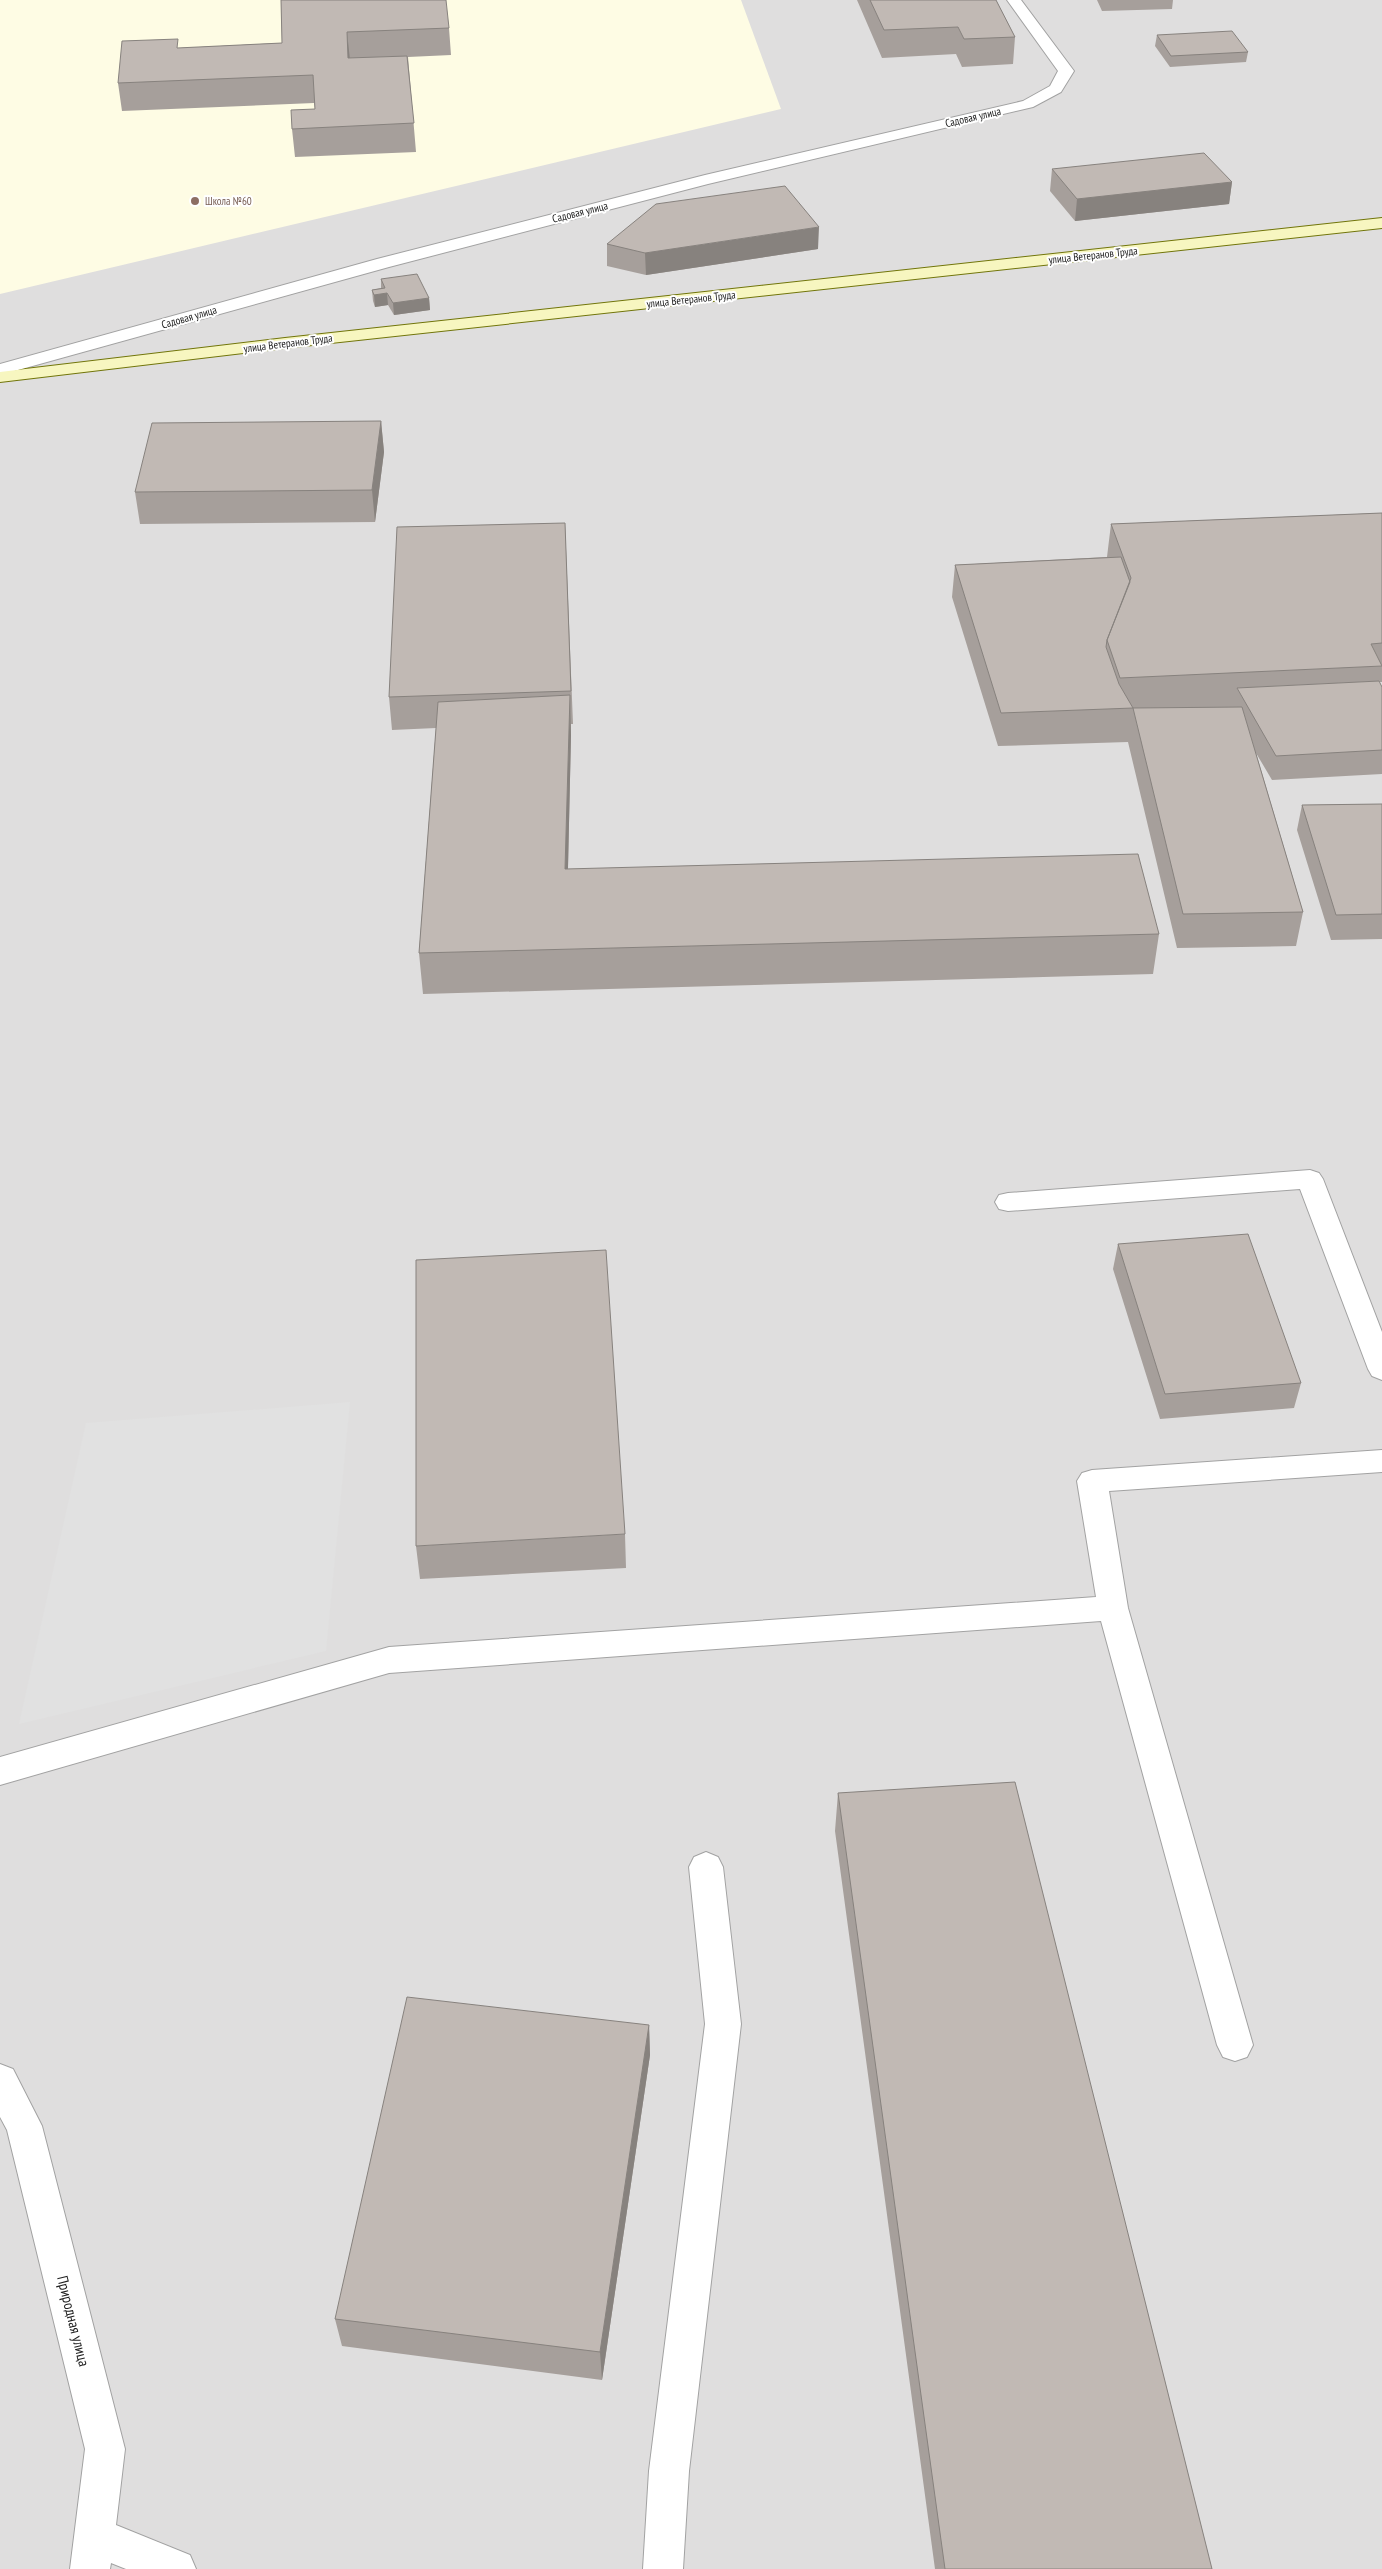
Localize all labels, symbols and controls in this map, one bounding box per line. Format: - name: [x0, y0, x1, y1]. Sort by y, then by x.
- street label: Садовая улица: [944, 104, 1002, 130]
- place label: Школа №60: [205, 194, 252, 208]
- marker: Школа №60: [189, 195, 201, 207]
- street label: Садовая улица: [551, 198, 609, 226]
- street label: улица Ветеранов Труда: [1048, 243, 1138, 267]
- street label: улица Ветеранов Труда: [646, 287, 736, 311]
- street label: Садовая улица: [160, 302, 218, 332]
- street label: улица Ветеранов Труда: [243, 331, 333, 355]
- street label: Природная улица: [53, 2274, 94, 2368]

